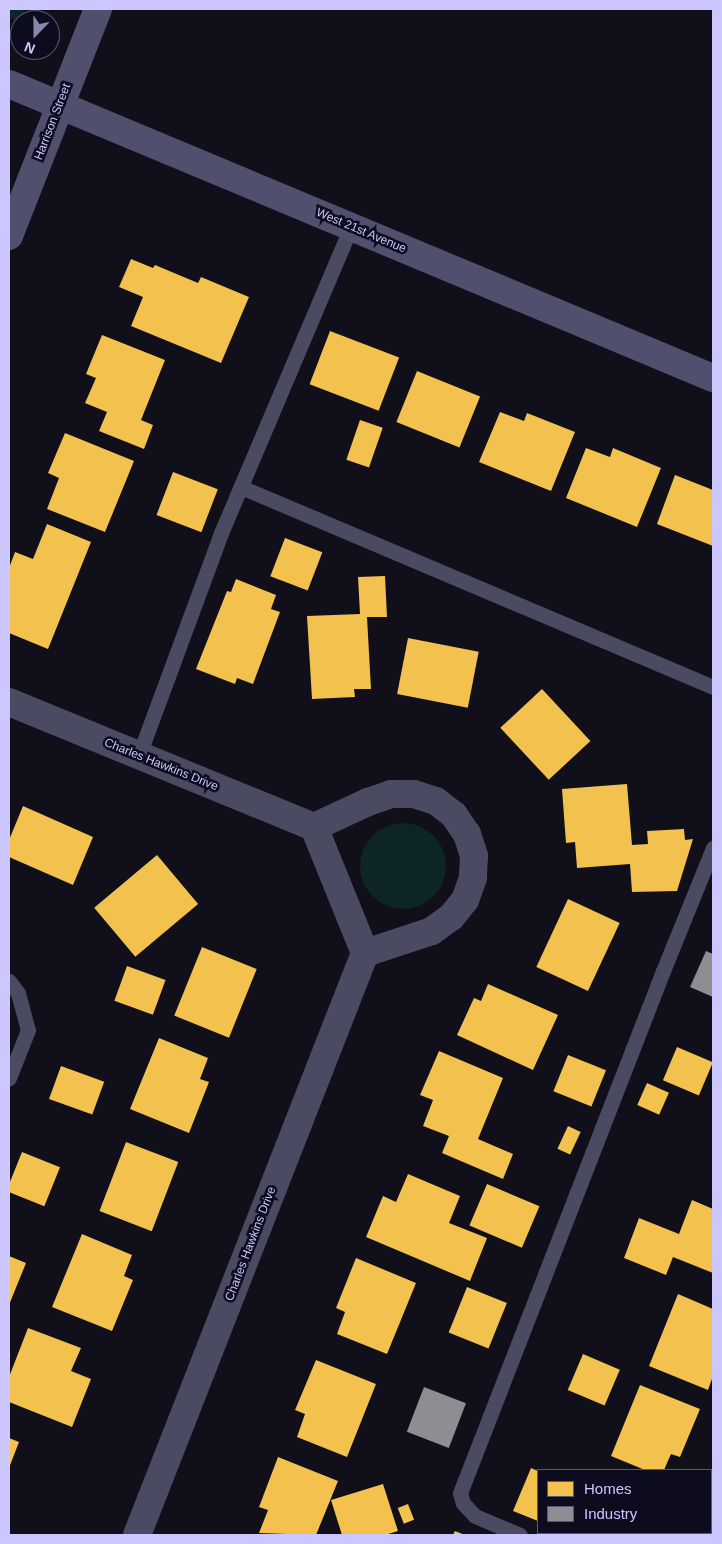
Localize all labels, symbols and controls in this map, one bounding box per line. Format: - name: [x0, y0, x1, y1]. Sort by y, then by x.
- north arrow: [10, 10, 60, 60]
- text: N: [22, 39, 37, 57]
- street label: Harrison Street: [32, 82, 74, 162]
- street label: West 21st Avenue: [314, 205, 408, 257]
- street label: Charles Hawkins Drive: [102, 736, 220, 794]
- street label: Charles Hawkins Drive: [223, 1185, 279, 1303]
- legend: [537, 1469, 712, 1534]
- text: Homes: [584, 1480, 632, 1497]
- text: Industry: [584, 1505, 637, 1522]

